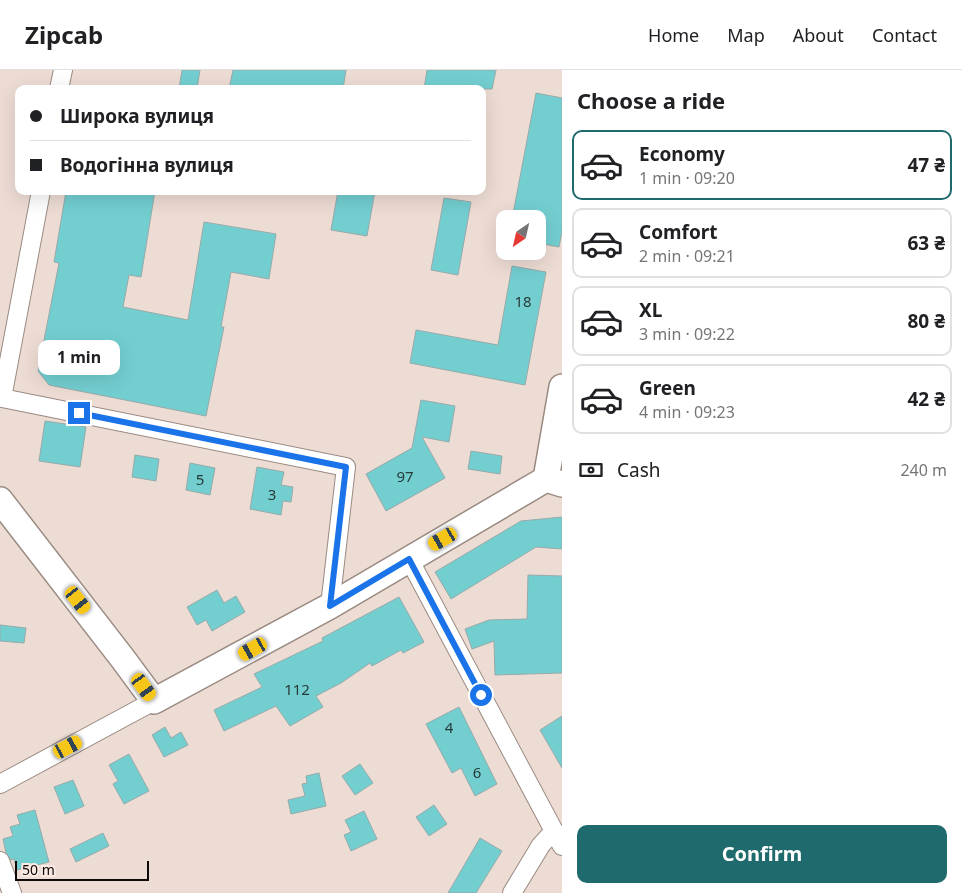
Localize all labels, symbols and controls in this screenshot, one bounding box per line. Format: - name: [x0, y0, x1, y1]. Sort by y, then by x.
- text: Zipcab: [25, 18, 103, 51]
- text: Home: [648, 23, 699, 47]
- text: Map: [727, 23, 765, 47]
- text: About: [793, 23, 844, 47]
- text: Contact: [872, 23, 937, 47]
- text: Choose a ride: [577, 85, 725, 115]
- text: Широка вулиця: [60, 103, 214, 129]
- text: Economy: [639, 141, 725, 167]
- icon: car: [579, 143, 624, 188]
- text: Водогінна вулиця: [60, 152, 234, 178]
- text: 47 ₴: [907, 152, 945, 178]
- text: 1 min · 09:20: [639, 167, 735, 189]
- north arrow: [496, 210, 546, 260]
- map controls: [496, 210, 546, 260]
- text: Comfort: [639, 219, 718, 245]
- icon: car: [579, 221, 624, 266]
- text: 63 ₴: [907, 230, 945, 256]
- text: 2 min · 09:21: [639, 245, 735, 267]
- house number: 18: [514, 291, 532, 311]
- text: XL: [639, 297, 662, 323]
- icon: car: [579, 299, 624, 344]
- text: 80 ₴: [907, 308, 945, 334]
- text: 3 min · 09:22: [639, 323, 735, 345]
- callout: 1 min: [38, 340, 120, 376]
- text: 1 min: [57, 346, 101, 368]
- text: Green: [639, 375, 696, 401]
- icon: car: [579, 377, 624, 422]
- text: 42 ₴: [907, 386, 945, 412]
- text: 4 min · 09:23: [639, 401, 735, 423]
- route end: [68, 402, 90, 424]
- icon: cash: [577, 456, 605, 484]
- text: Cash: [617, 457, 661, 483]
- text: 240 m: [900, 459, 947, 481]
- house number: 97: [396, 466, 414, 486]
- house number: 5: [196, 469, 204, 489]
- house number: 3: [268, 484, 276, 504]
- car: [426, 525, 459, 553]
- car: [62, 584, 93, 616]
- car: [236, 635, 269, 663]
- car: [129, 670, 158, 704]
- house number: 112: [284, 679, 310, 699]
- route start: [470, 684, 492, 706]
- house number: 4: [445, 717, 454, 737]
- car: [51, 733, 84, 761]
- house number: 6: [473, 762, 481, 782]
- button: Confirm: [577, 825, 947, 883]
- scale bar: [15, 858, 149, 881]
- text: 50 m: [22, 860, 55, 879]

